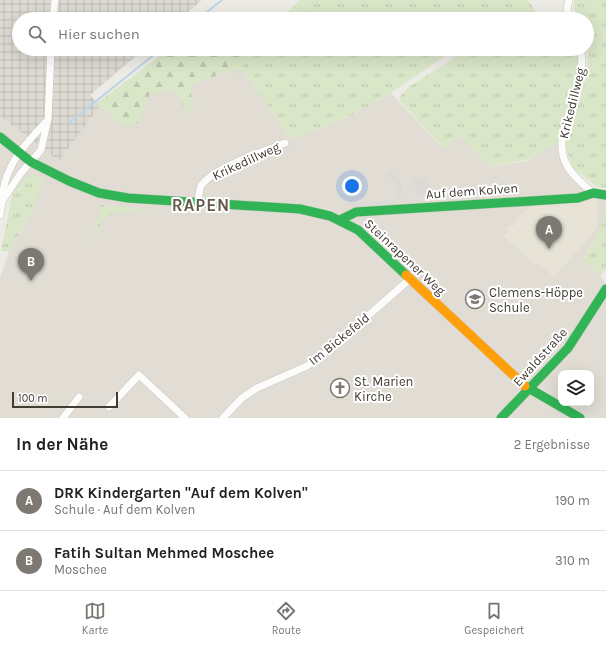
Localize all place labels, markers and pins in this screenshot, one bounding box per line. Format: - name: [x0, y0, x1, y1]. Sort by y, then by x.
- pin: A: [536, 216, 562, 249]
- pin: B: [18, 248, 44, 281]
- place label: Clemens-Höppe Schule: [489, 285, 583, 315]
- school or university icon: Clemens-Höppe Schule: [464, 288, 486, 310]
- place label: St. Marien Kirche: [354, 374, 413, 404]
- church icon: St. Marien Kirche: [329, 377, 351, 399]

